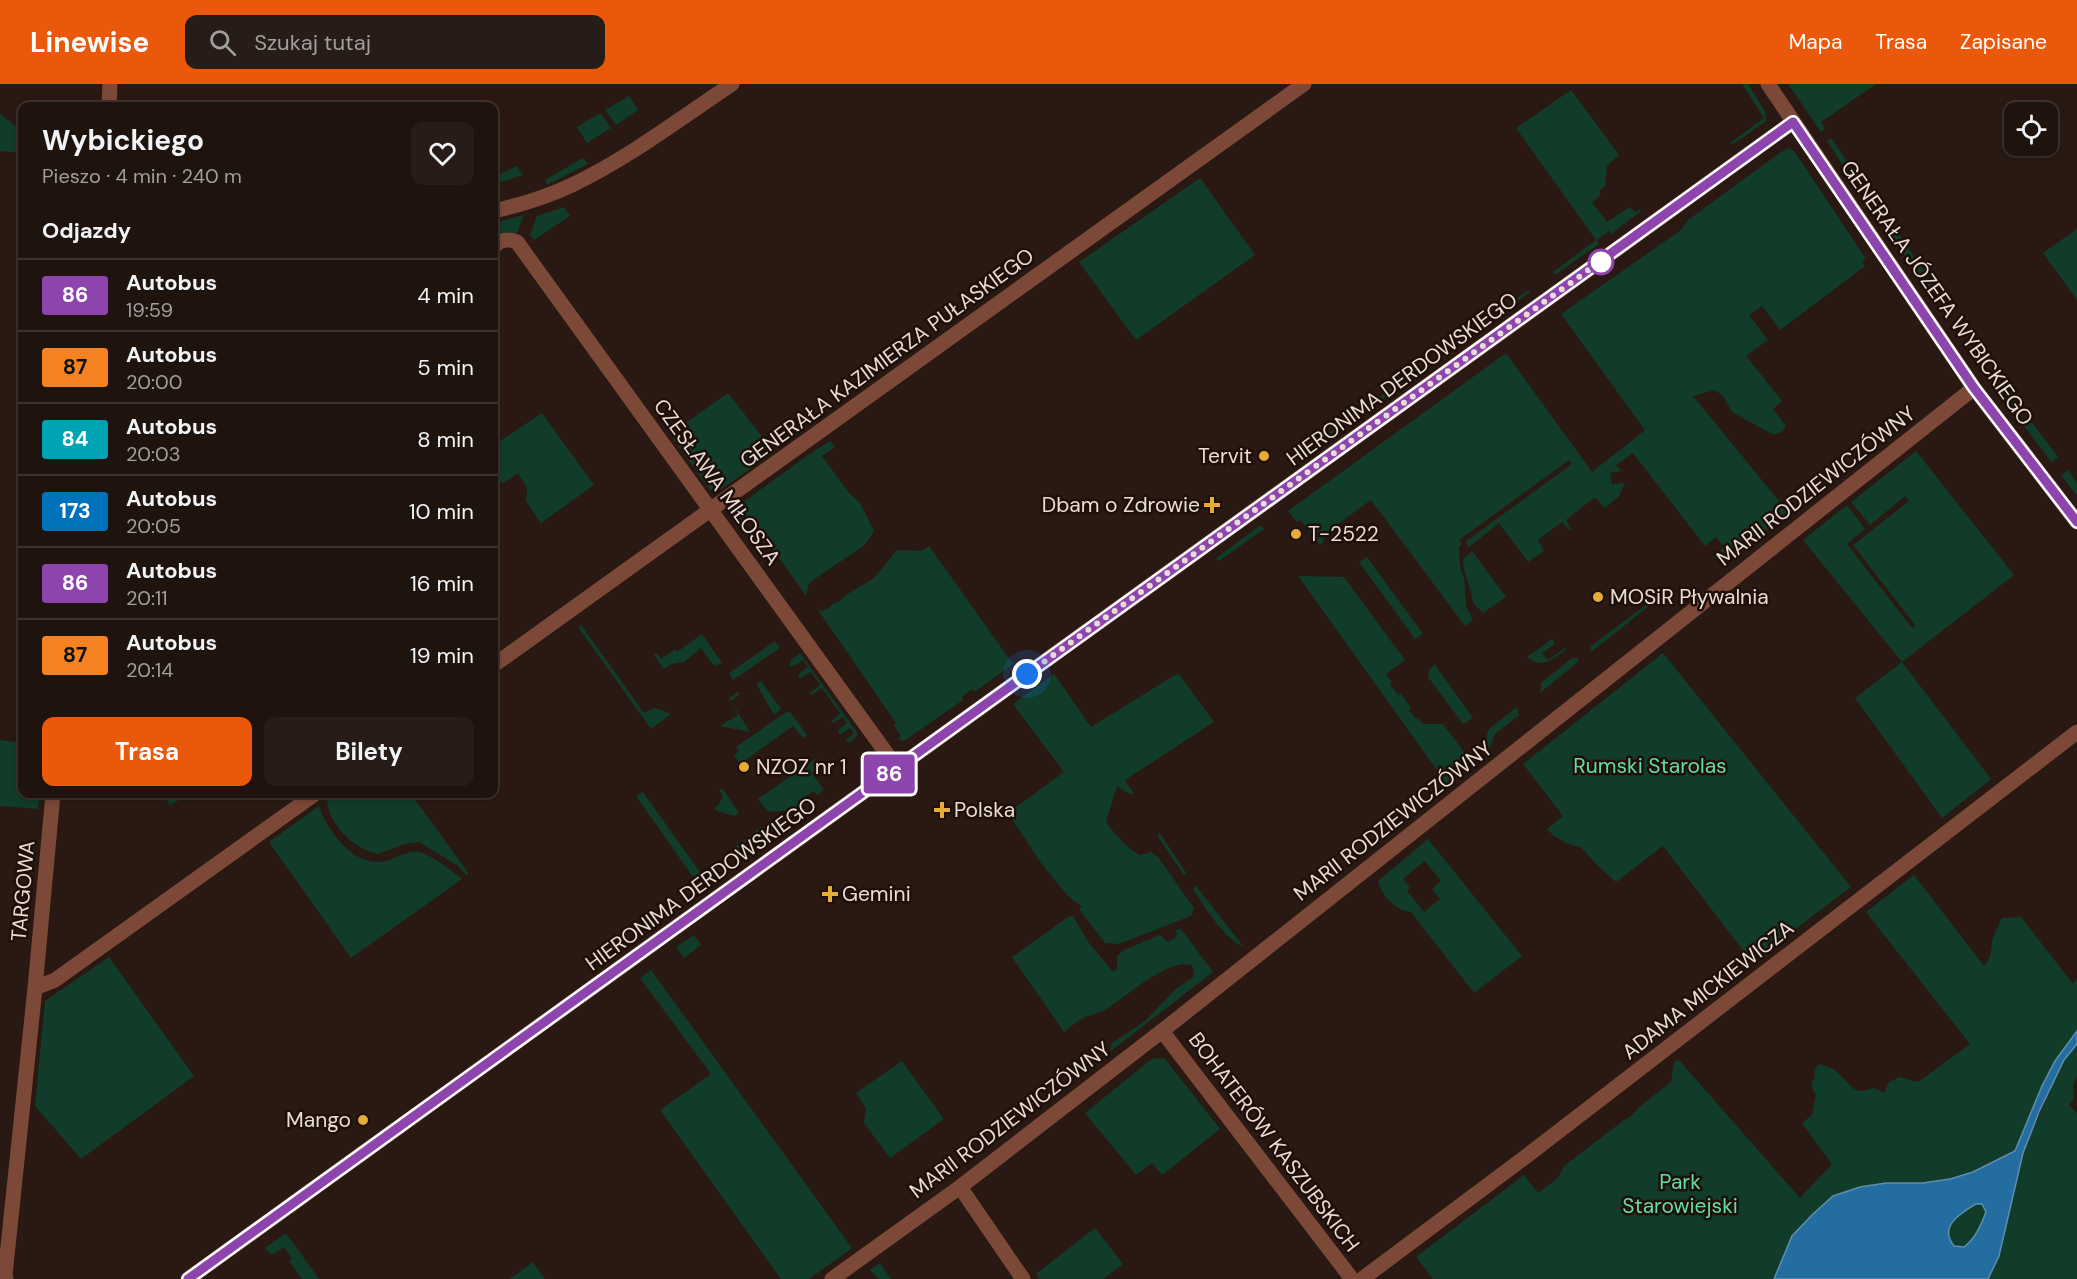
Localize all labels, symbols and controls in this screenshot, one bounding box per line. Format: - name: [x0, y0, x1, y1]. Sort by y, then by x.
- search box: [185, 15, 605, 69]
- text: Linewise: [30, 24, 149, 61]
- icon: search: [206, 26, 239, 59]
- text: Szukaj tutaj: [254, 28, 371, 57]
- text: Mapa: [1789, 28, 1842, 56]
- text: Trasa: [1875, 28, 1927, 56]
- text: Zapisane: [1960, 28, 2047, 56]
- map controls: [2004, 102, 2058, 156]
- button: locate: [2004, 102, 2058, 156]
- text: Wybickiego: [42, 122, 204, 159]
- button: heart: [411, 122, 474, 185]
- street label: GENERAŁA JÓZEFA WYBICKIEGO: [1835, 155, 2039, 431]
- text: Pieszo · 4 min · 240 m: [42, 163, 242, 189]
- text: Odjazdy: [42, 216, 131, 245]
- street label: GENERAŁA KAZIMIERZA PUŁASKIEGO: [734, 242, 1040, 474]
- unlabelled marker: [1588, 249, 1614, 275]
- text: Autobus: [126, 268, 217, 297]
- text: 86: [62, 281, 88, 309]
- text: 4 min: [417, 281, 474, 310]
- street label: HIERONIMA DERDOWSKIEGO: [1281, 286, 1523, 472]
- text: 19:59: [126, 297, 173, 323]
- text: Autobus: [126, 340, 217, 369]
- text: 87: [63, 353, 87, 381]
- text: 5 min: [417, 353, 474, 382]
- text: 20:00: [126, 369, 182, 395]
- street label: CZESŁAWA MIŁOSZA: [647, 393, 787, 571]
- street label: MARII RODZIEWICZÓWNY: [1711, 400, 1921, 572]
- text: Autobus: [126, 412, 217, 441]
- text: 84: [62, 425, 88, 453]
- text: 8 min: [417, 425, 474, 454]
- text: 20:03: [126, 441, 181, 467]
- place label: Tervit: [1198, 442, 1252, 470]
- marker: Tervit: [1257, 449, 1271, 463]
- text: Autobus: [126, 484, 217, 513]
- place label: Dbam o Zdrowie: [1042, 491, 1200, 519]
- text: 173: [59, 497, 91, 525]
- text: 10 min: [409, 497, 474, 526]
- marker: Dbam o Zdrowie: [1205, 498, 1219, 512]
- text: 20:05: [126, 513, 181, 539]
- place label: T-2522: [1308, 520, 1379, 548]
- marker: T-2522: [1289, 527, 1303, 541]
- text: Autobus: [126, 556, 217, 585]
- text: 86: [62, 569, 88, 597]
- text: 16 min: [410, 569, 474, 598]
- place label: MOSiR Pływalnia: [1610, 583, 1769, 611]
- text: 20:11: [126, 585, 168, 611]
- marker: MOSiR Pływalnia: [1591, 590, 1605, 604]
- text: Autobus: [126, 628, 217, 657]
- text: 87: [63, 641, 87, 669]
- text: 19 min: [410, 641, 474, 670]
- text: 20:14: [126, 657, 173, 683]
- your location: [1012, 659, 1042, 689]
- button: Trasa: [42, 717, 252, 786]
- button: Bilety: [264, 717, 474, 786]
- street label: MARII RODZIEWICZÓWNY: [1288, 735, 1498, 907]
- park label: Rumski Starolas: [1573, 752, 1727, 780]
- place label: NZOZ nr 1: [756, 753, 847, 781]
- line badge: 86: [862, 754, 916, 794]
- marker: NZOZ nr 1: [737, 760, 751, 774]
- text: 86: [876, 760, 902, 788]
- street label: HIERONIMA DERDOWSKIEGO: [580, 791, 822, 977]
- place label: Polska: [954, 796, 1015, 824]
- marker: Polska: [935, 803, 949, 817]
- street label: TARGOWA: [5, 839, 41, 943]
- place label: Gemini: [842, 880, 911, 908]
- marker: Gemini: [823, 887, 837, 901]
- street label: ADAMA MICKIEWICZA: [1616, 914, 1800, 1066]
- street label: BOHATERÓW KASZUBSKICH: [1182, 1026, 1366, 1258]
- street label: MARII RODZIEWICZÓWNY: [904, 1035, 1116, 1205]
- place label: Mango: [286, 1106, 351, 1134]
- marker: Mango: [356, 1113, 370, 1127]
- park label: Park Starowiejski: [1622, 1168, 1738, 1220]

